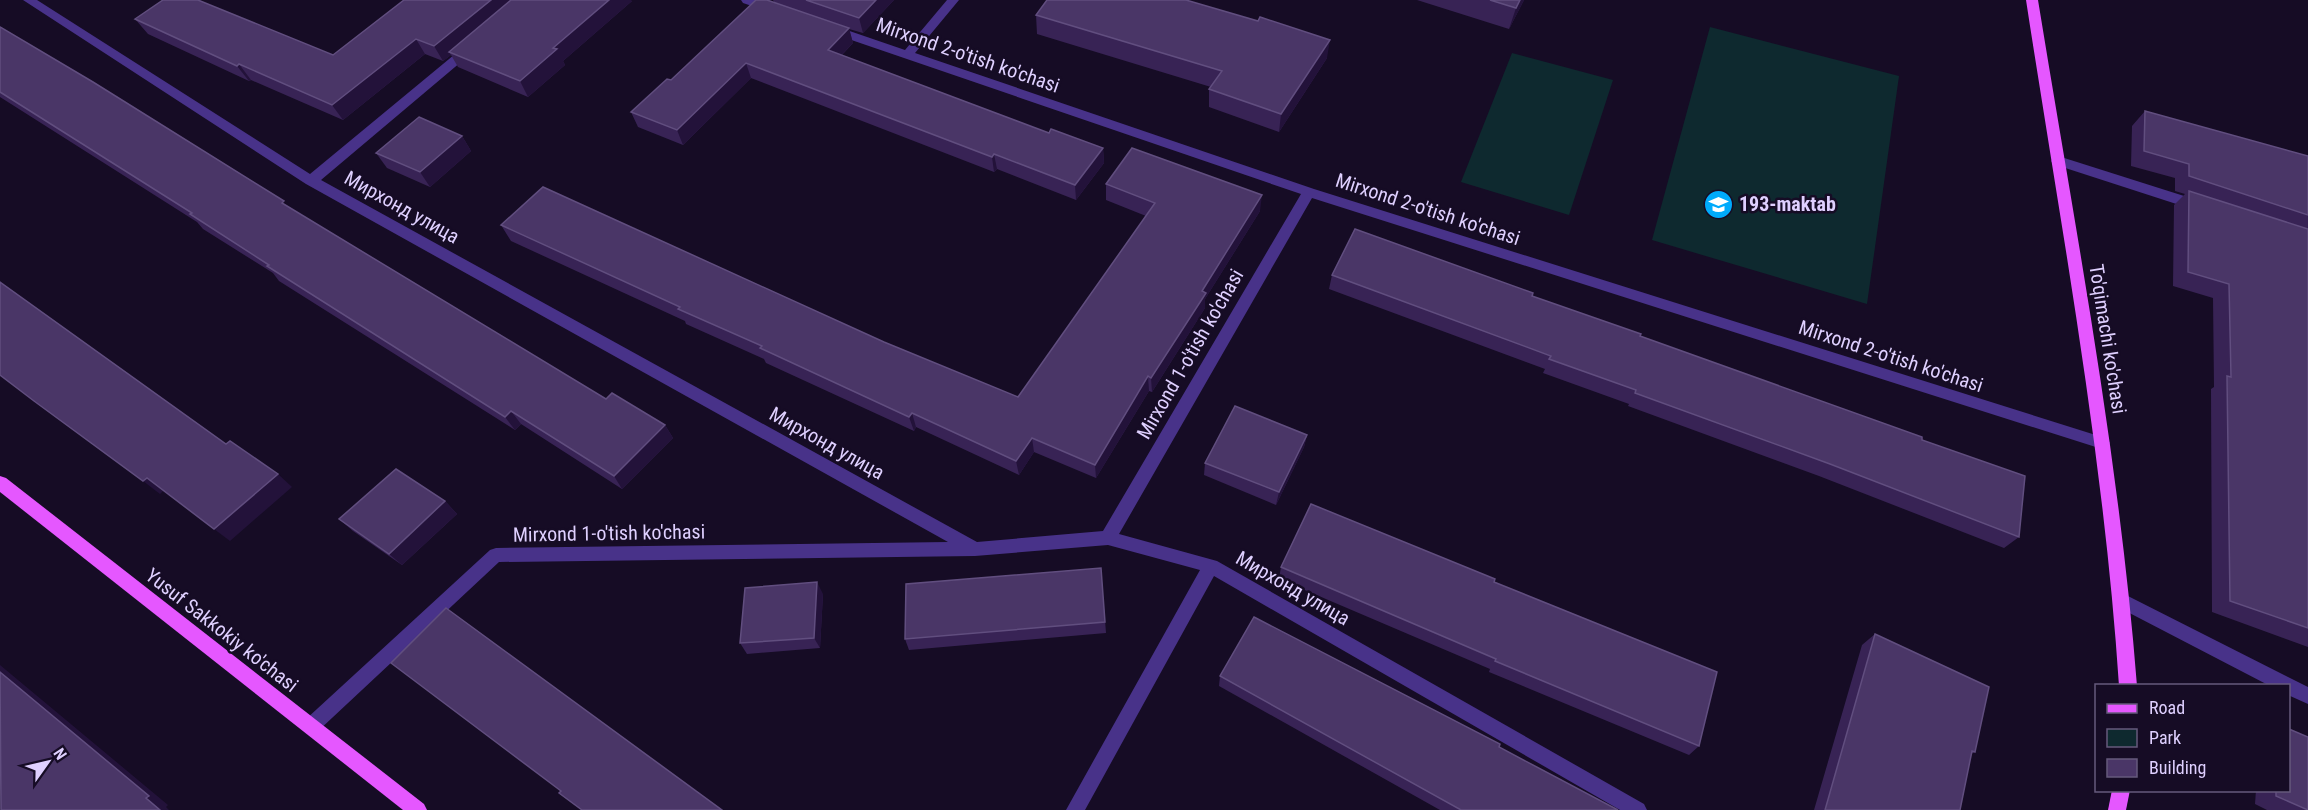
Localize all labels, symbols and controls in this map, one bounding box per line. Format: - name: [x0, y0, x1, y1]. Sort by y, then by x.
- street label: Mirxond 2-o'tish ko'chasi: [873, 12, 1063, 98]
- street label: Мирхонд улица: [340, 166, 464, 248]
- street label: Mirxond 2-o'tish ko'chasi: [1333, 168, 1523, 250]
- school or university icon: 193-maktab: [1702, 188, 1734, 220]
- place label: 193-maktab: [1739, 192, 1836, 216]
- street label: To'qimachi ko'chasi: [2084, 262, 2132, 416]
- street label: Mirxond 1-o'tish ko'chasi: [1132, 265, 1248, 443]
- street label: Mirxond 2-o'tish ko'chasi: [1796, 315, 1986, 397]
- street label: Мирхонд улица: [765, 402, 889, 484]
- street label: Mirxond 1-o'tish ko'chasi: [513, 519, 705, 547]
- street label: Мирхонд улица: [1232, 546, 1354, 630]
- street label: Yusuf Sakkokiy ko'chasi: [141, 563, 303, 697]
- legend: [2095, 684, 2290, 792]
- text: Road: [2149, 697, 2185, 718]
- text: Park: [2149, 727, 2181, 748]
- north arrow: [18, 732, 78, 792]
- text: N: [49, 745, 71, 763]
- text: Building: [2149, 757, 2206, 778]

